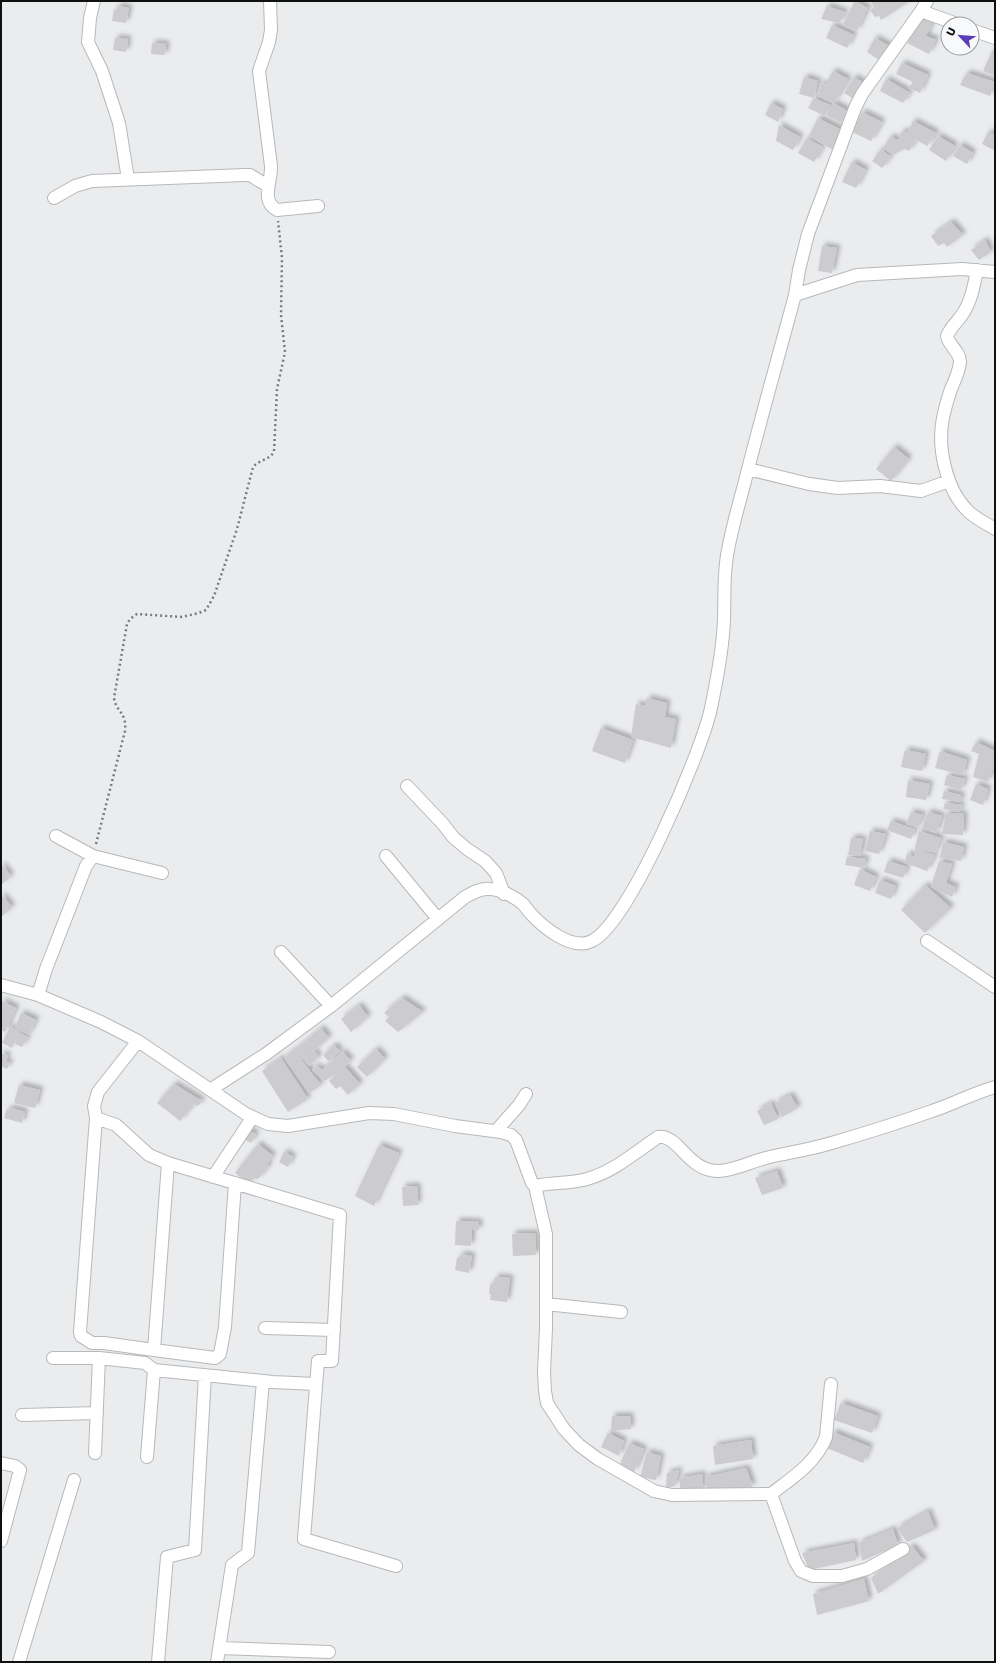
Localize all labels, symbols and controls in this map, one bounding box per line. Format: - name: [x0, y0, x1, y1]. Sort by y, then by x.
- north arrow: [940, 16, 980, 56]
- text: U: [944, 25, 959, 38]

